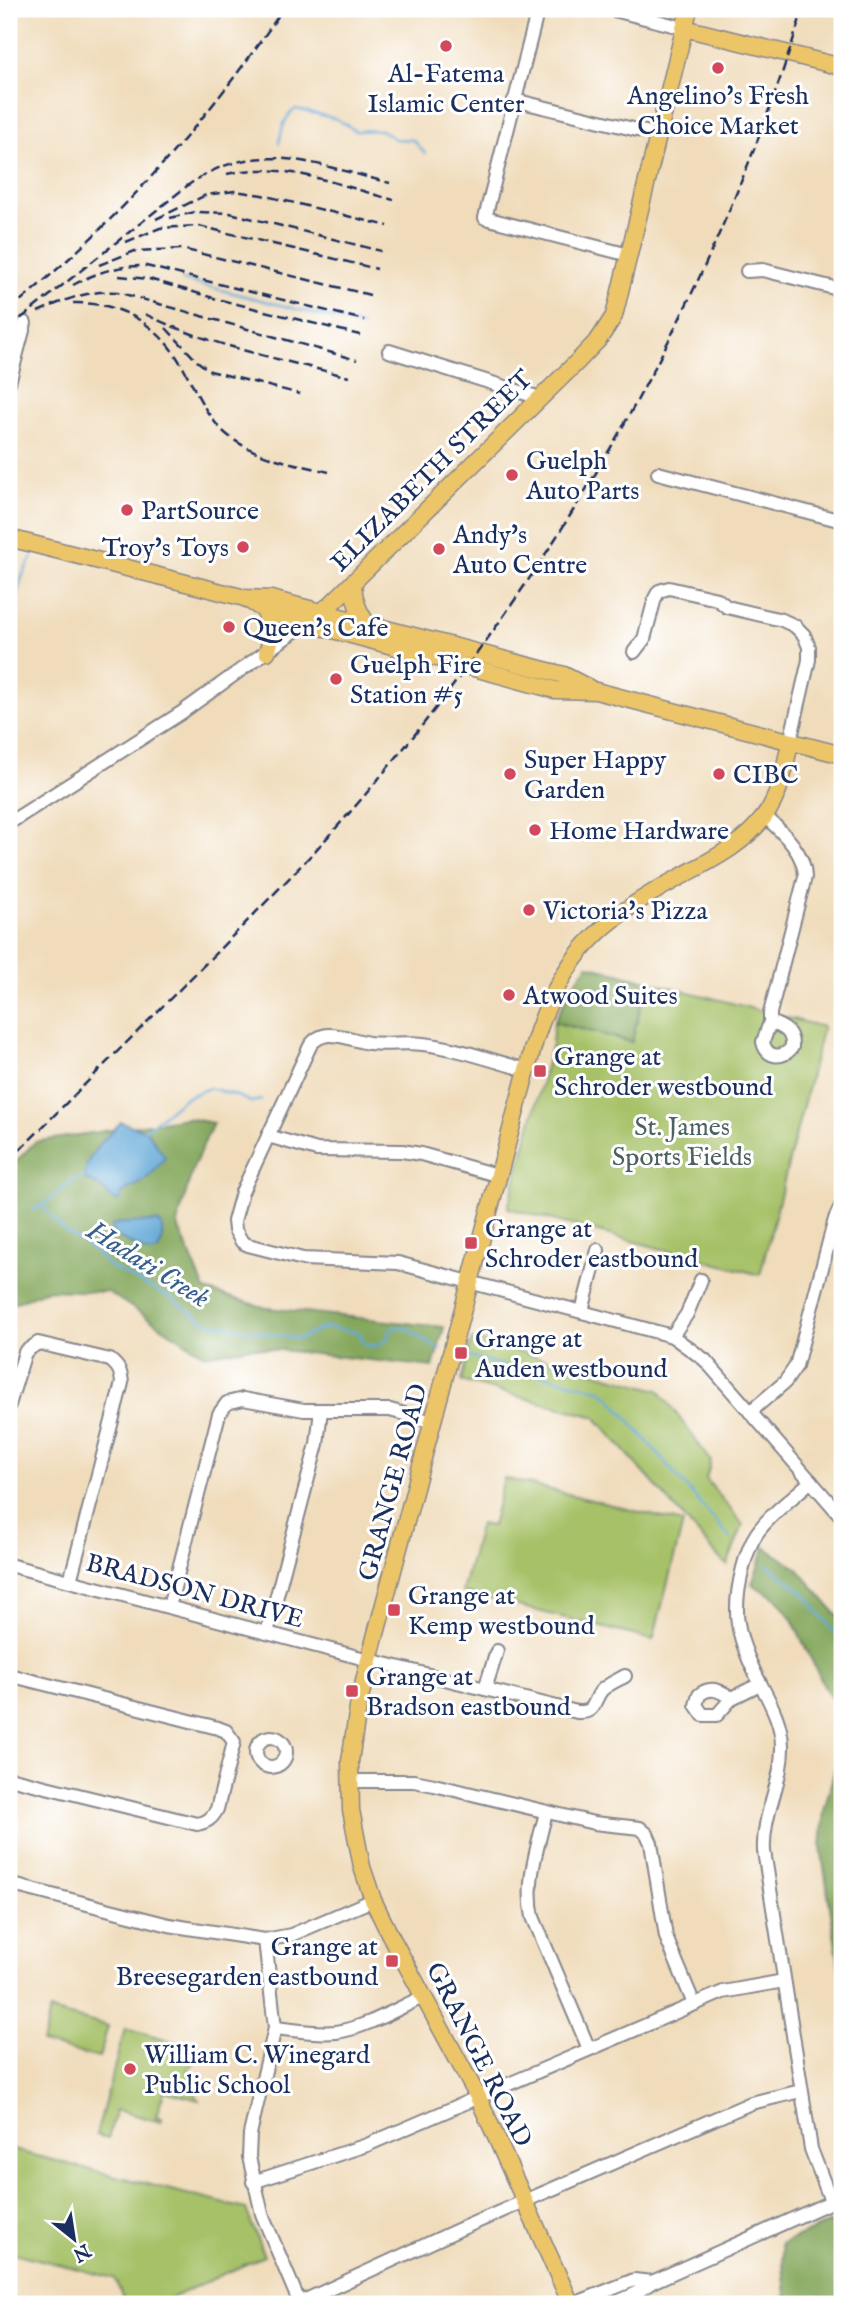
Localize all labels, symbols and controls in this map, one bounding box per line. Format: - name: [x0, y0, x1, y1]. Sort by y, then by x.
- marker: Al-Fatema Islamic Center: [438, 38, 454, 54]
- place label: Al-Fatema Islamic Center: [367, 58, 525, 121]
- marker: Angelino's Fresh Choice Market: [710, 60, 726, 76]
- place label: Angelino's Fresh Choice Market: [626, 80, 809, 143]
- street label: ELIZABETH STREET: [324, 363, 540, 579]
- place label: Guelph Auto Parts: [525, 445, 639, 508]
- marker: Guelph Auto Parts: [504, 467, 520, 483]
- place label: PartSource: [141, 495, 259, 528]
- marker: PartSource: [119, 502, 135, 518]
- place label: Andy's Auto Centre: [452, 519, 587, 582]
- place label: Troy's Toys: [102, 532, 229, 565]
- marker: Troy's Toys: [235, 539, 251, 555]
- marker: Andy's Auto Centre: [431, 541, 447, 557]
- place label: Queen's Cafe: [243, 612, 388, 645]
- marker: Queen's Cafe: [221, 619, 237, 635]
- place label: Guelph Fire Station #5: [350, 649, 482, 712]
- marker: Guelph Fire Station #5: [328, 671, 344, 687]
- place label: Super Happy Garden: [524, 744, 667, 807]
- place label: CIBC: [733, 759, 799, 792]
- marker: Super Happy Garden: [502, 766, 518, 782]
- marker: CIBC: [711, 766, 727, 782]
- place label: Home Hardware: [549, 815, 729, 848]
- marker: Home Hardware: [527, 822, 543, 838]
- place label: Victoria's Pizza: [542, 895, 708, 928]
- marker: Victoria's Pizza: [521, 902, 537, 918]
- place label: Atwood Suites: [522, 980, 678, 1013]
- marker: Atwood Suites: [501, 987, 517, 1003]
- place label: Grange at Schroder westbound: [554, 1041, 773, 1104]
- marker: Grange at Schroder westbound: [532, 1063, 548, 1079]
- park label: St. James Sports Fields: [612, 1111, 752, 1174]
- water label: Hadati Creek: [79, 1213, 215, 1316]
- place label: Grange at Schroder eastbound: [485, 1213, 698, 1276]
- marker: Grange at Schroder eastbound: [463, 1235, 479, 1251]
- place label: Grange at Auden westbound: [474, 1323, 668, 1386]
- marker: Grange at Auden westbound: [453, 1345, 469, 1361]
- street label: GRANGE ROAD: [351, 1380, 436, 1585]
- street label: BRADSON DRIVE: [82, 1547, 307, 1636]
- place label: Grange at Kemp westbound: [408, 1580, 595, 1643]
- marker: Grange at Kemp westbound: [386, 1602, 402, 1618]
- place label: Grange at Bradson eastbound: [366, 1661, 571, 1724]
- marker: Grange at Bradson eastbound: [344, 1683, 360, 1699]
- place label: Grange at Breesegarden eastbound: [116, 1931, 378, 1994]
- marker: Grange at Breesegarden eastbound: [384, 1953, 400, 1969]
- street label: GRANGE ROAD: [418, 1957, 539, 2153]
- place label: William C. Winegard Public School: [144, 2039, 370, 2102]
- marker: William C. Winegard Public School: [122, 2061, 138, 2077]
- north arrow: [38, 2204, 108, 2274]
- text: N: [68, 2237, 95, 2267]

